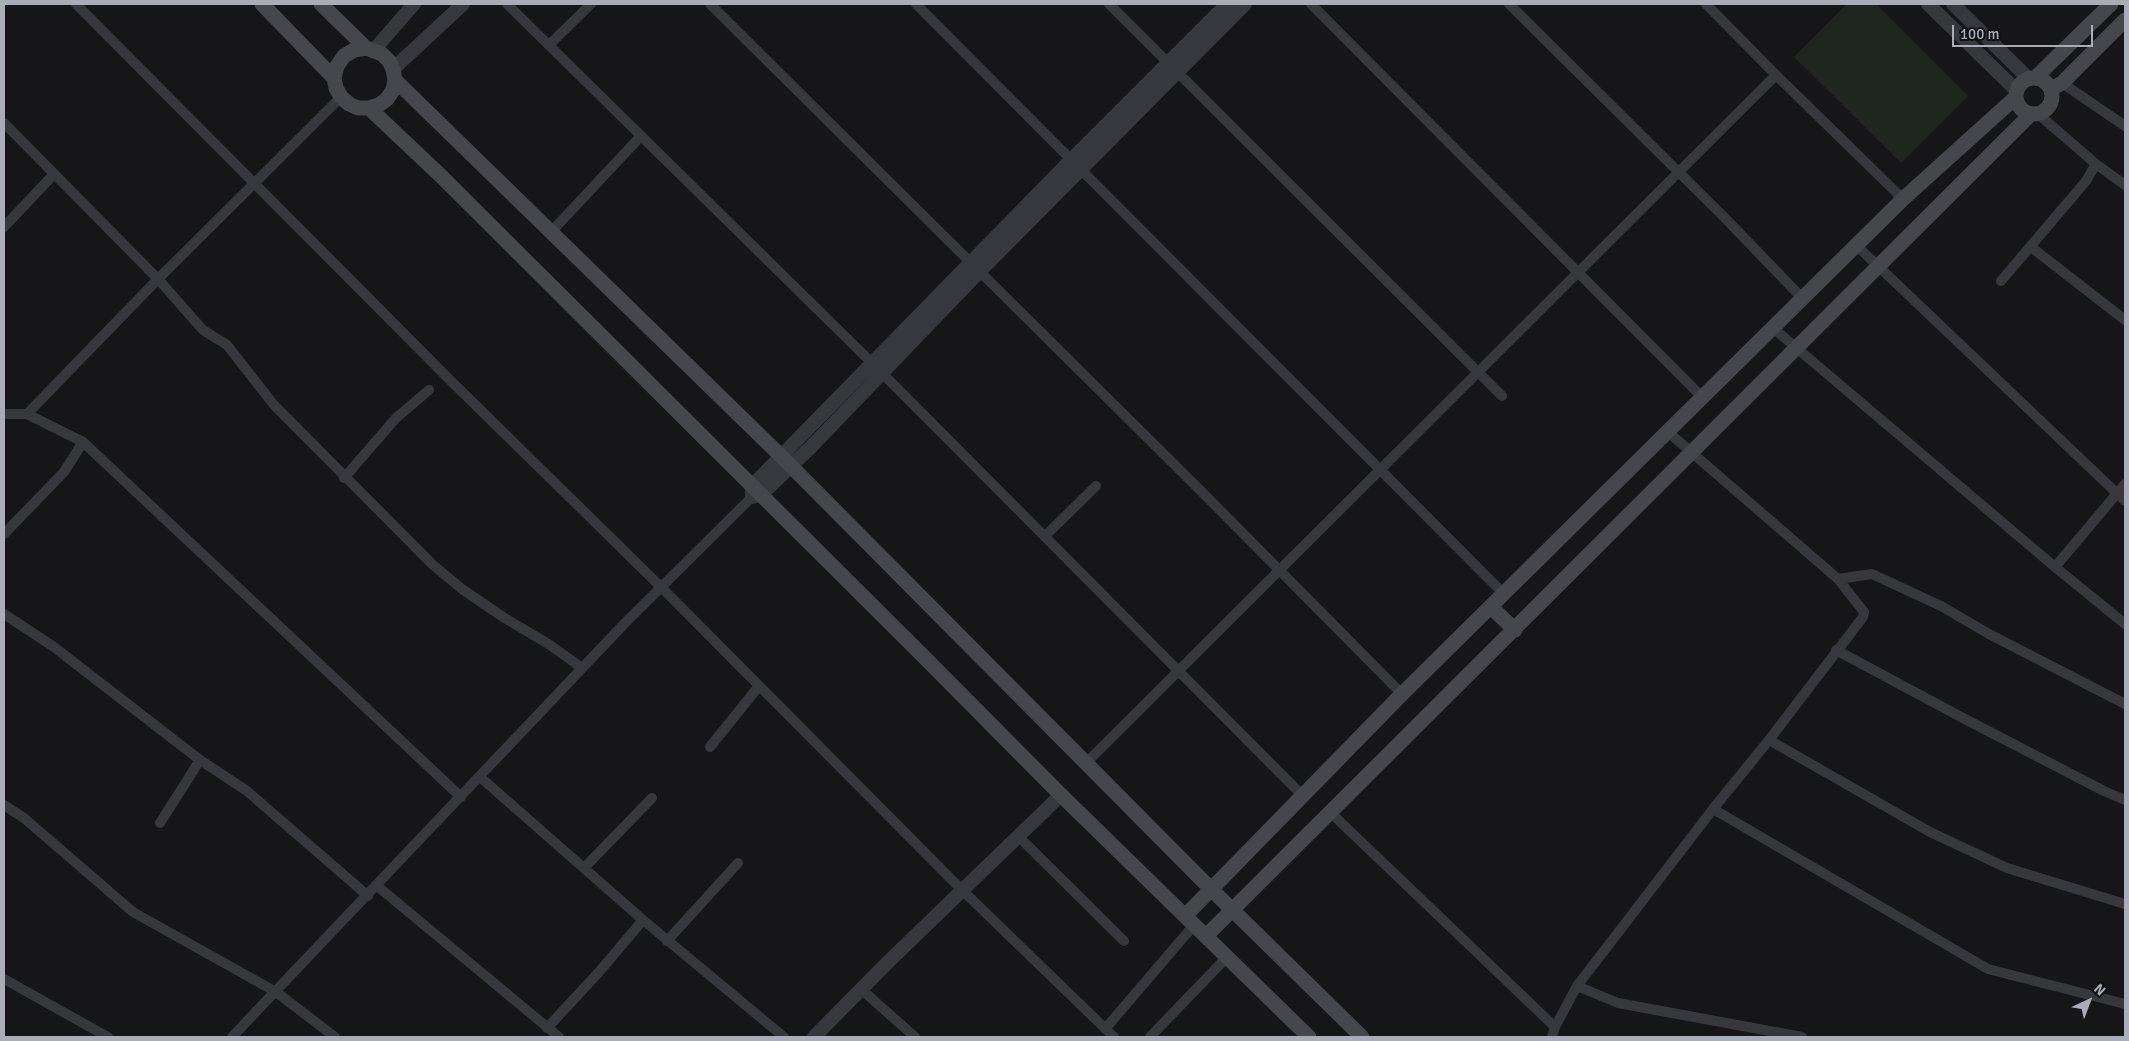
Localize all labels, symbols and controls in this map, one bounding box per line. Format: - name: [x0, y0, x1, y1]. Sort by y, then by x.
- scale bar: [1954, 15, 2095, 47]
- text: 100 m: [1960, 25, 2000, 43]
- north arrow: [2064, 976, 2114, 1026]
- text: N: [2090, 980, 2109, 999]

